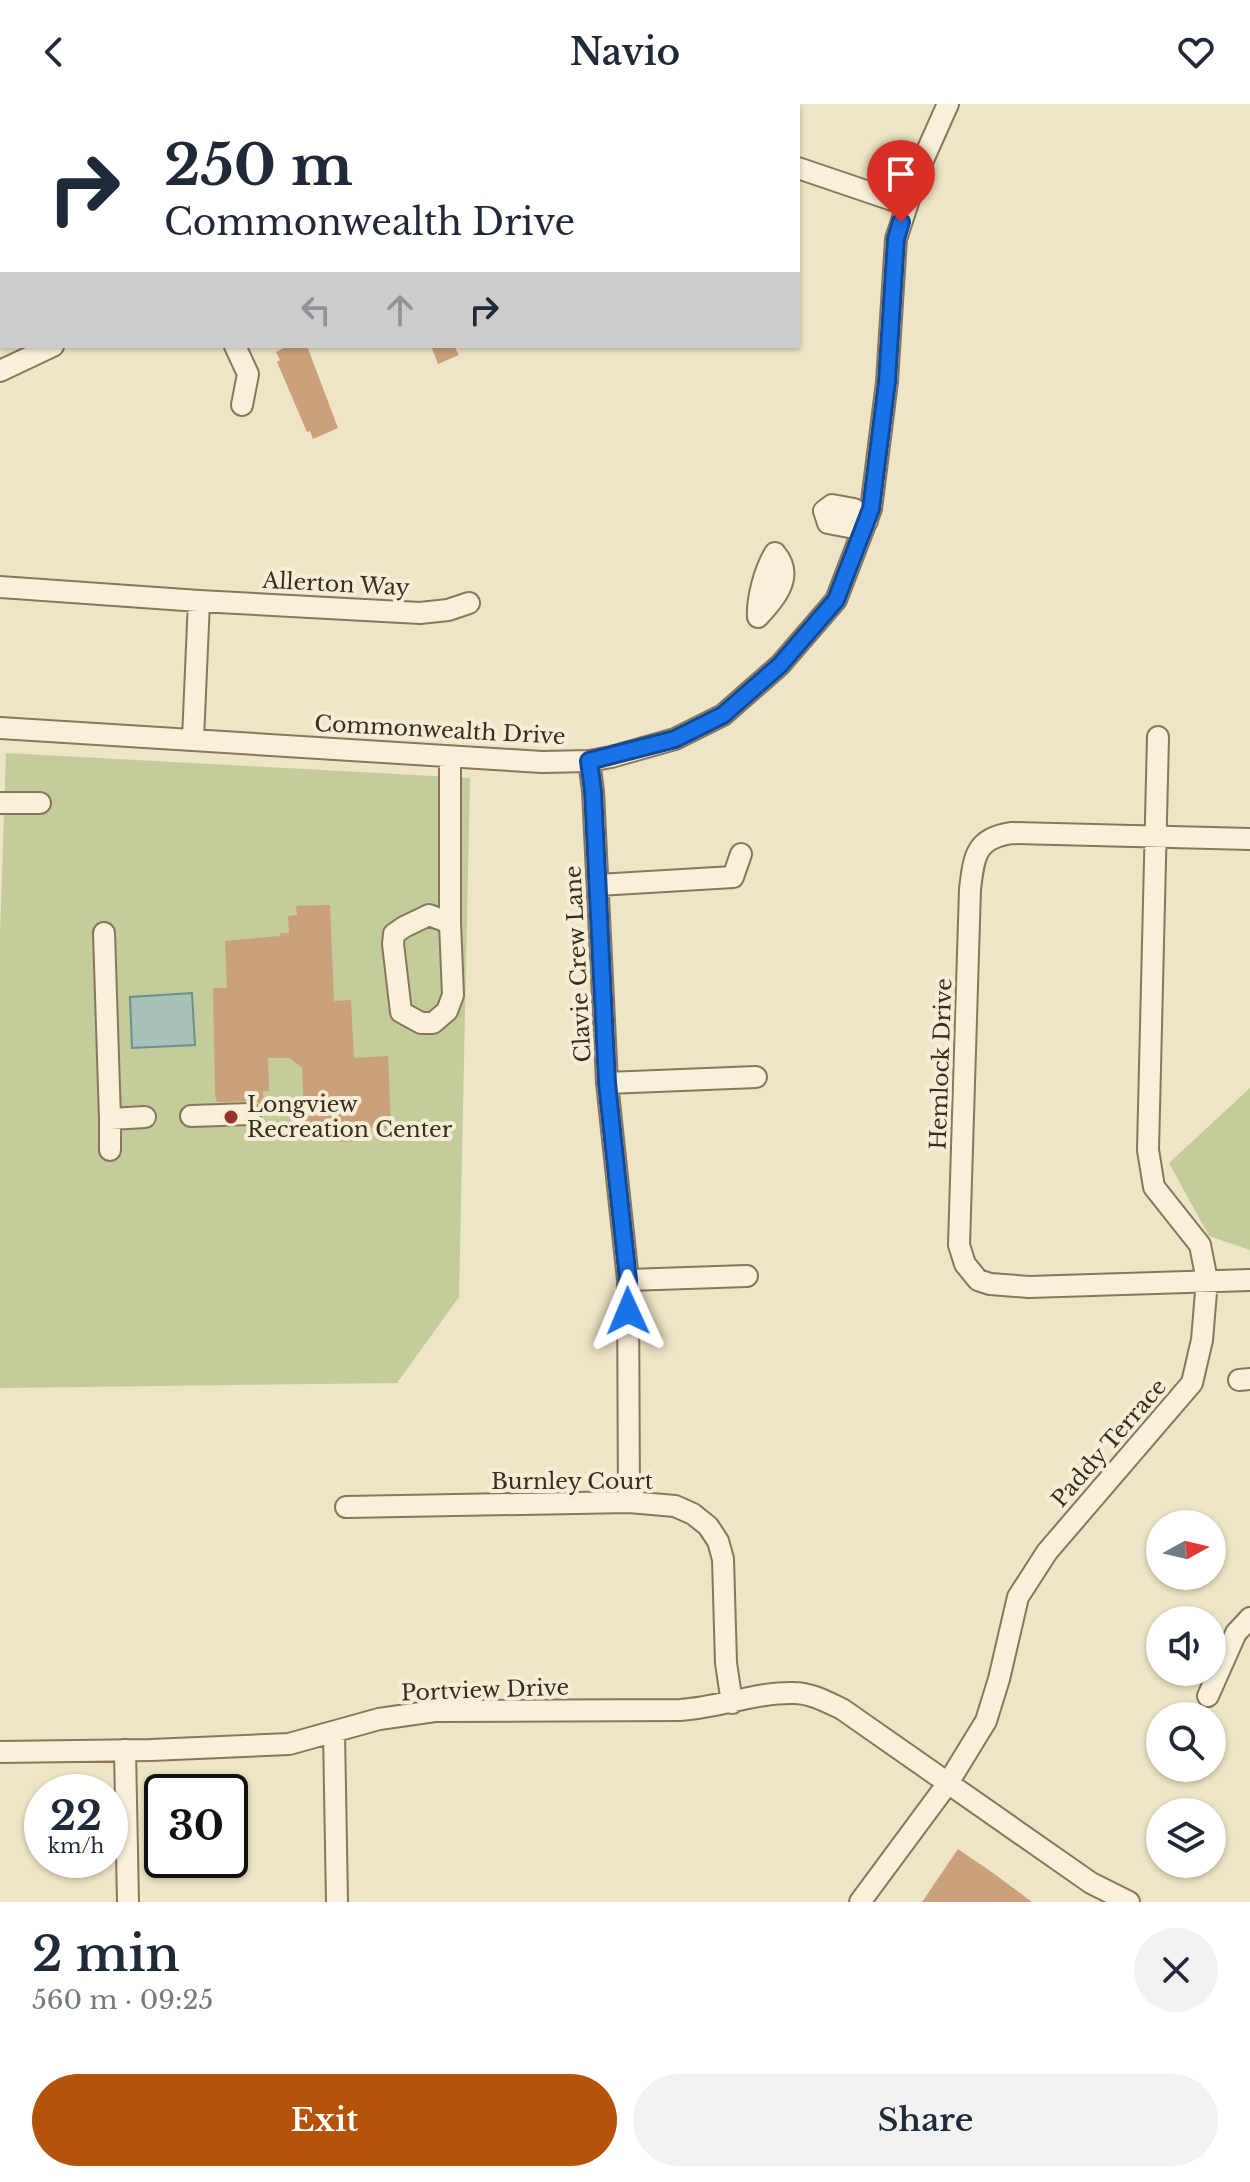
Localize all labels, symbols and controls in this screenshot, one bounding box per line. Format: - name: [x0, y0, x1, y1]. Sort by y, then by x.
- icon: back: [32, 30, 76, 74]
- text: Navio: [570, 30, 680, 75]
- icon: heart: [1174, 30, 1218, 74]
- text: 250 m: [164, 131, 353, 200]
- icon: right: [32, 136, 136, 240]
- pin: [867, 140, 935, 222]
- icon: arrive: [879, 152, 923, 196]
- text: Commonwealth Drive: [164, 200, 575, 245]
- icon: left: [294, 288, 338, 332]
- icon: ahead: [378, 288, 422, 332]
- icon: right: [462, 288, 506, 332]
- street label: Allerton Way: [261, 567, 410, 601]
- street label: Commonwealth Drive: [314, 710, 566, 750]
- street label: Clavie Crew Lane: [559, 865, 597, 1063]
- street label: Hemlock Drive: [925, 978, 957, 1150]
- place label: Longview Recreation Center: [247, 1091, 453, 1143]
- marker: Longview Recreation Center: [222, 1108, 240, 1126]
- position arrow: [586, 1269, 670, 1353]
- street label: Paddy Terrace: [1046, 1373, 1172, 1513]
- street label: Burnley Court: [491, 1468, 654, 1495]
- north arrow: [1146, 1510, 1226, 1590]
- map controls: [1146, 1510, 1226, 1878]
- button: sound: [1146, 1606, 1226, 1686]
- street label: Portview Drive: [400, 1674, 570, 1706]
- button: search: [1146, 1702, 1226, 1782]
- speed limit sign: 30: [144, 1774, 248, 1878]
- text: 22: [50, 1791, 102, 1841]
- button: layers: [1146, 1798, 1226, 1878]
- text: km/h: [48, 1834, 104, 1858]
- text: 2 min: [32, 1924, 180, 1984]
- button: close: [1134, 1928, 1218, 2012]
- text: 560 m · 09:25: [32, 1984, 213, 2016]
- button: Exit: [32, 2074, 617, 2166]
- button: Share: [633, 2074, 1218, 2166]

